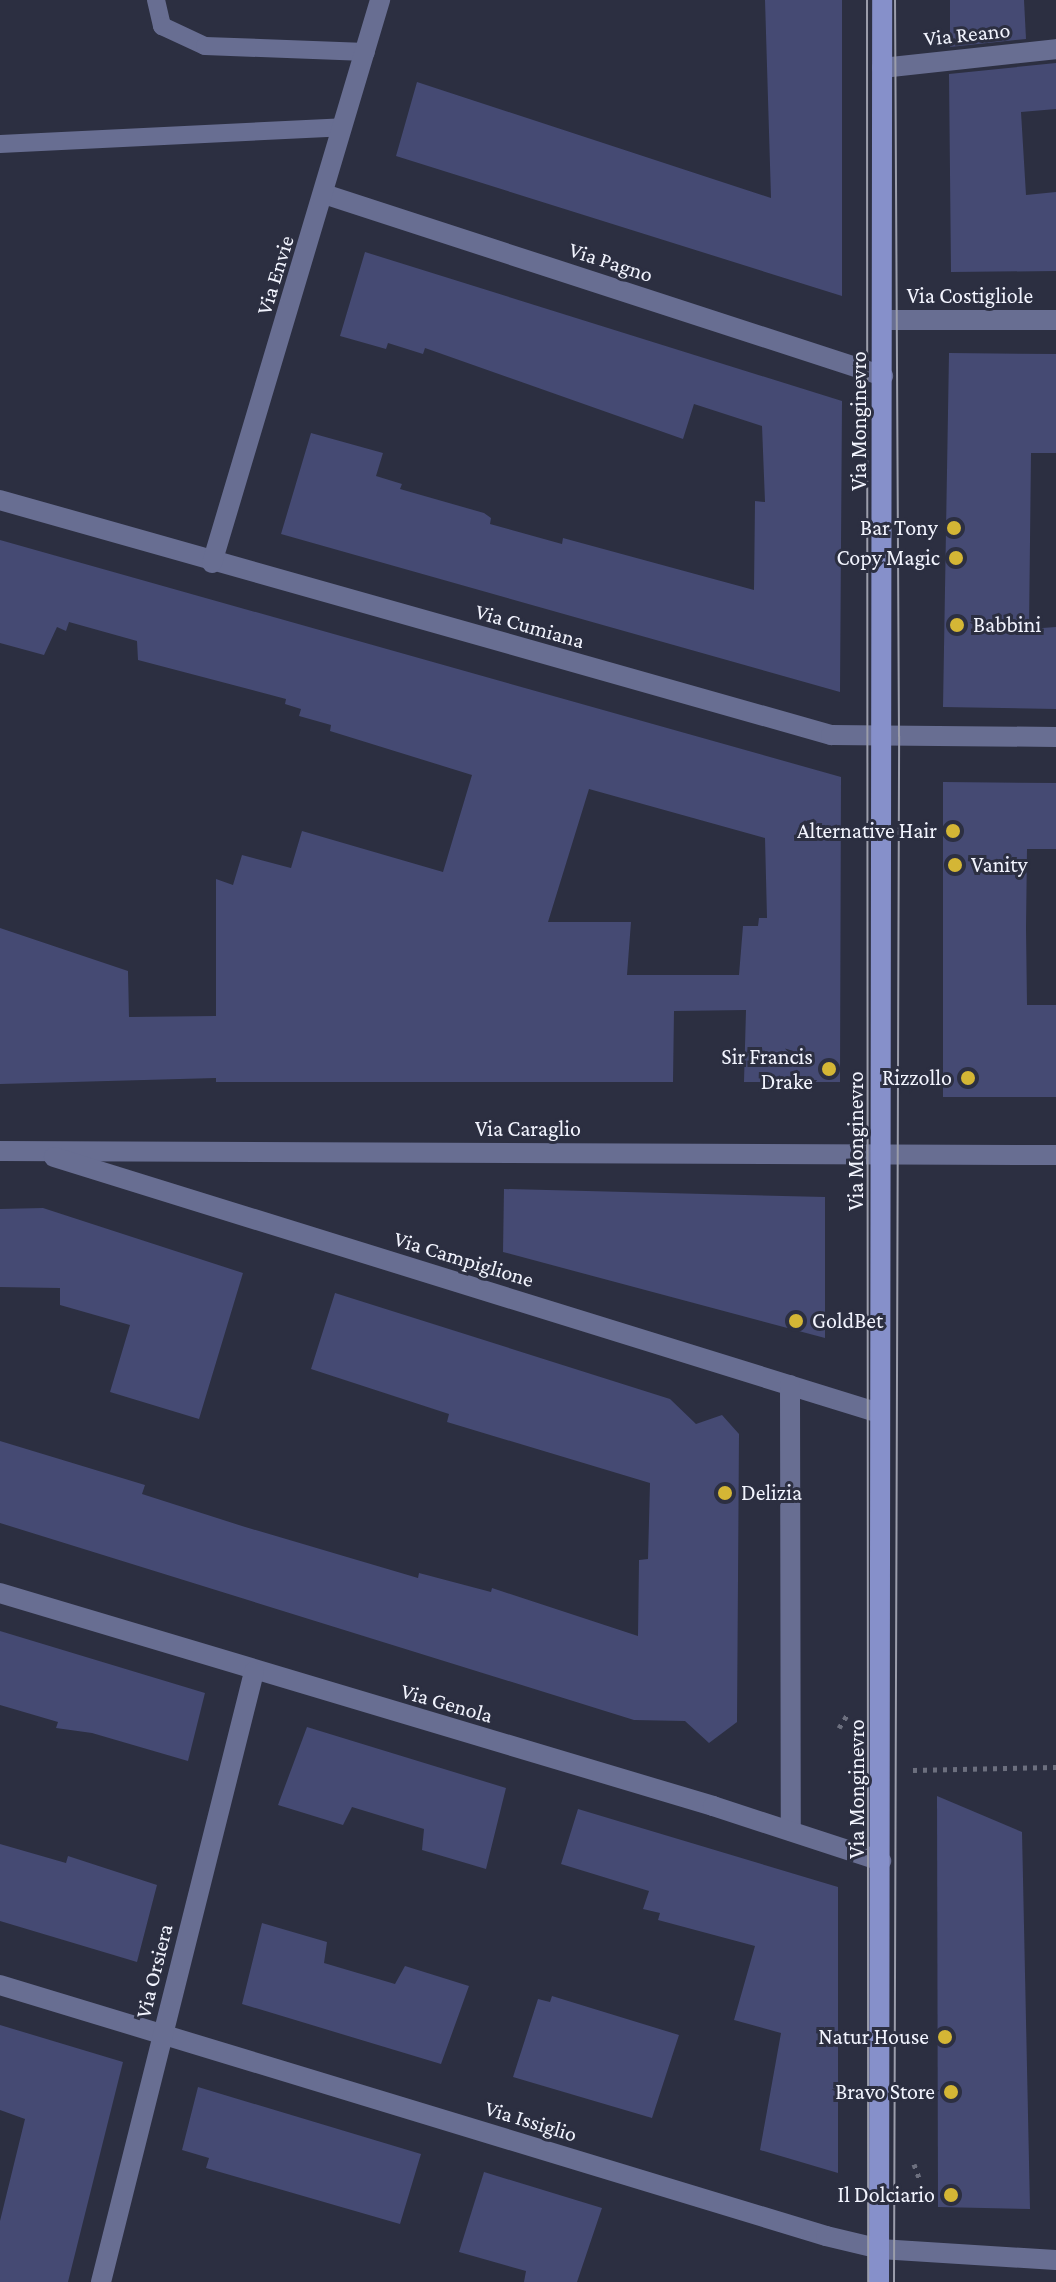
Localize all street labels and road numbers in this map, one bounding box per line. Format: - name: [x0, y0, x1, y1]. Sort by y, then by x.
- street label: Via Reano: [922, 16, 1012, 52]
- street label: Via Envie: [250, 232, 300, 318]
- street label: Via Pagno: [566, 236, 656, 288]
- street label: Via Costigliole: [907, 283, 1033, 309]
- street label: Via Monginevro: [846, 351, 872, 491]
- street label: Via Cumiana: [472, 598, 588, 654]
- street label: Via Monginevro: [843, 1071, 869, 1211]
- street label: Via Caraglio: [475, 1116, 581, 1142]
- street label: Via Campiglione: [391, 1225, 537, 1293]
- street label: Via Genola: [398, 1677, 496, 1729]
- street label: Via Monginevro: [844, 1719, 870, 1859]
- street label: Via Orsiera: [130, 1921, 178, 2021]
- street label: Via Issiglio: [482, 2094, 580, 2148]

